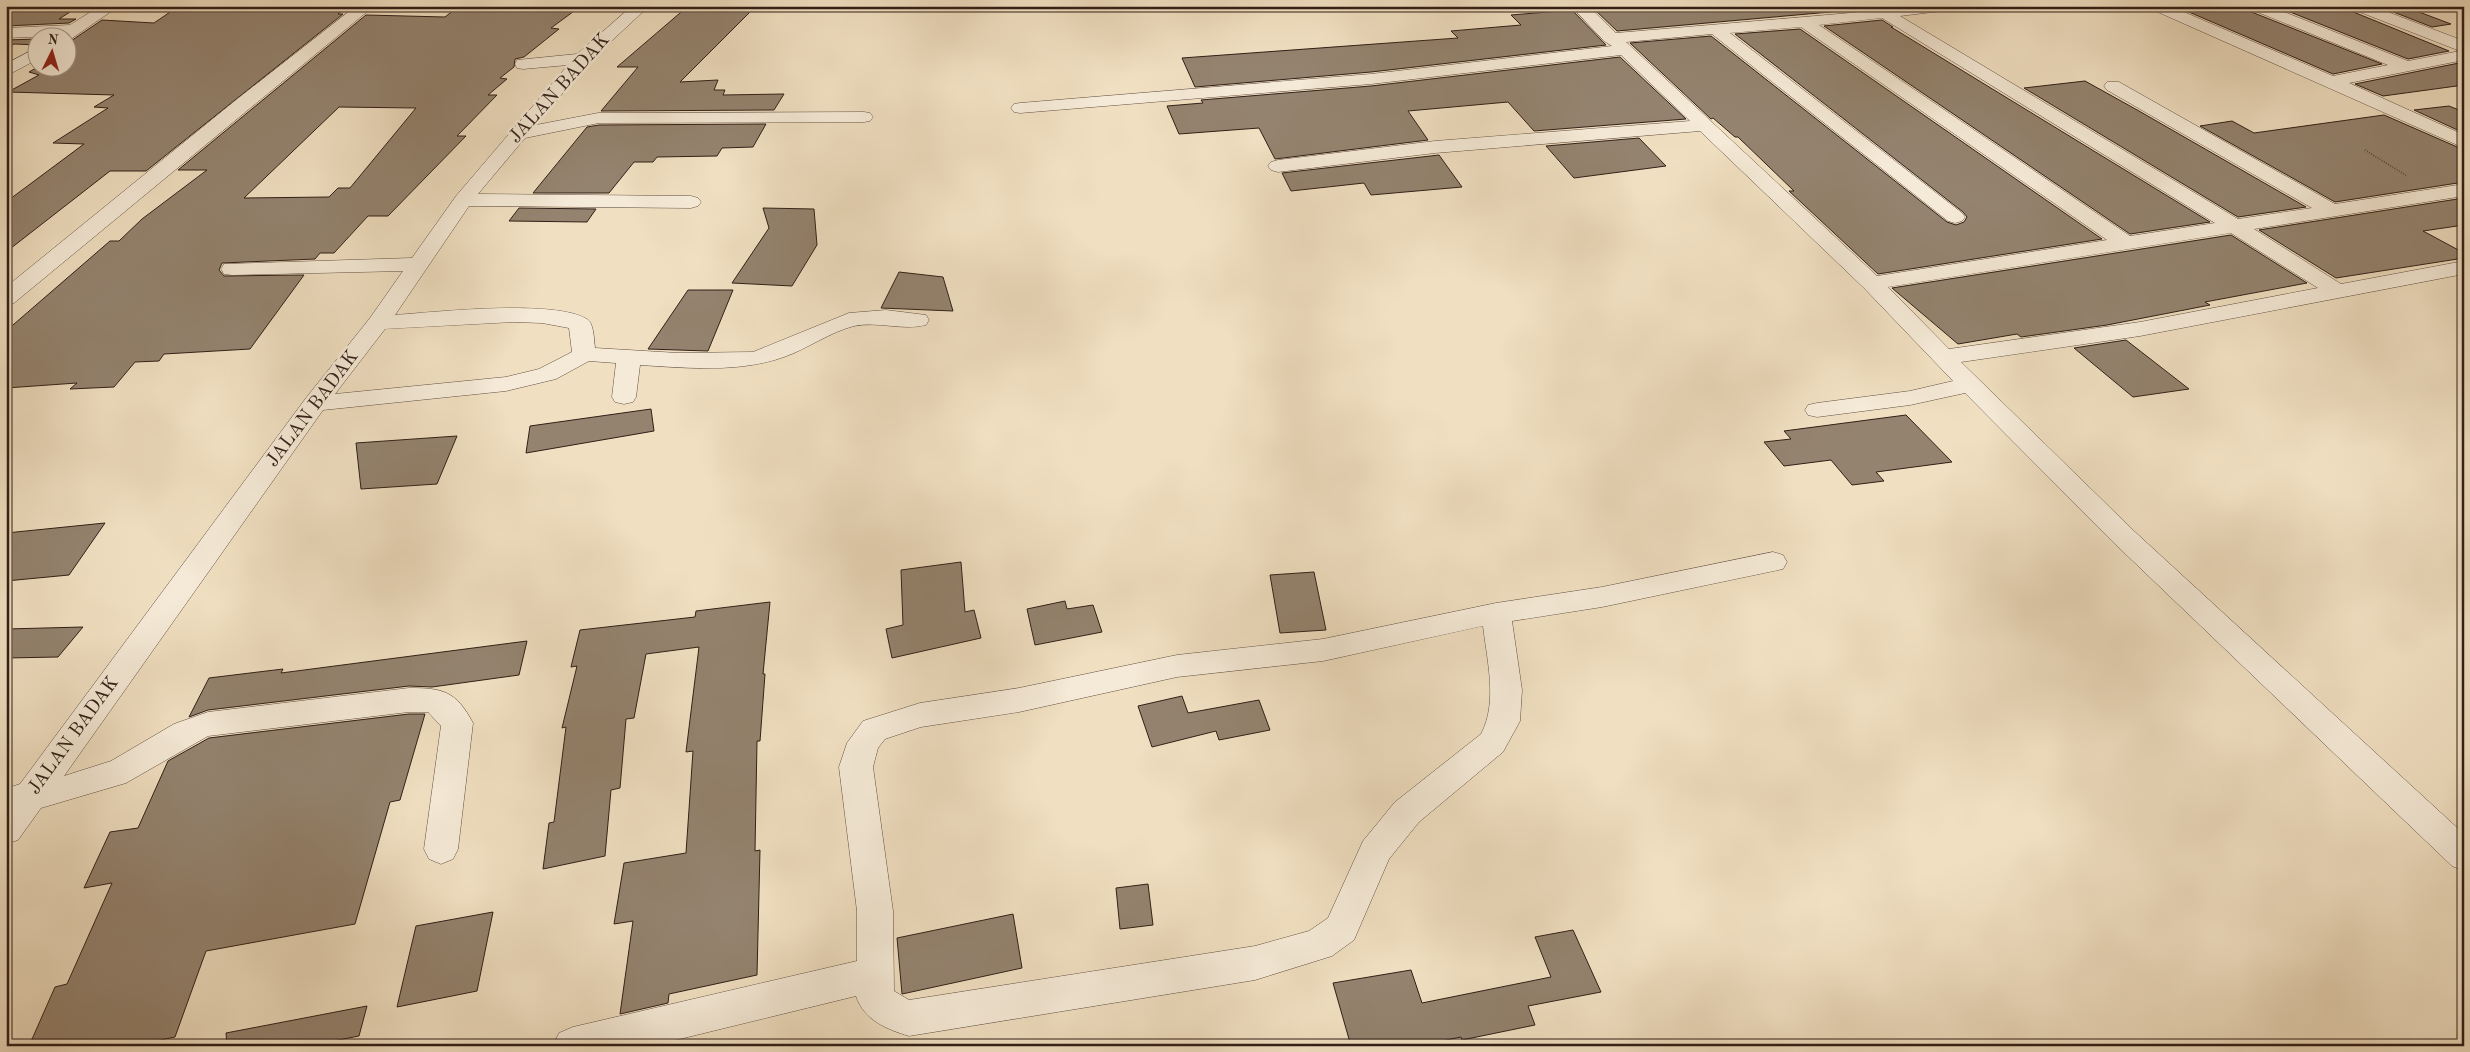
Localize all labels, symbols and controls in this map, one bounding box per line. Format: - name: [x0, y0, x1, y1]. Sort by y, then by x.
- north arrow: [28, 28, 78, 78]
- street label: JALAN BADAK: [506, 31, 614, 147]
- text: N: [47, 33, 59, 48]
- street label: JALAN BADAK: [263, 347, 363, 471]
- street label: JALAN BADAK: [25, 674, 123, 798]

